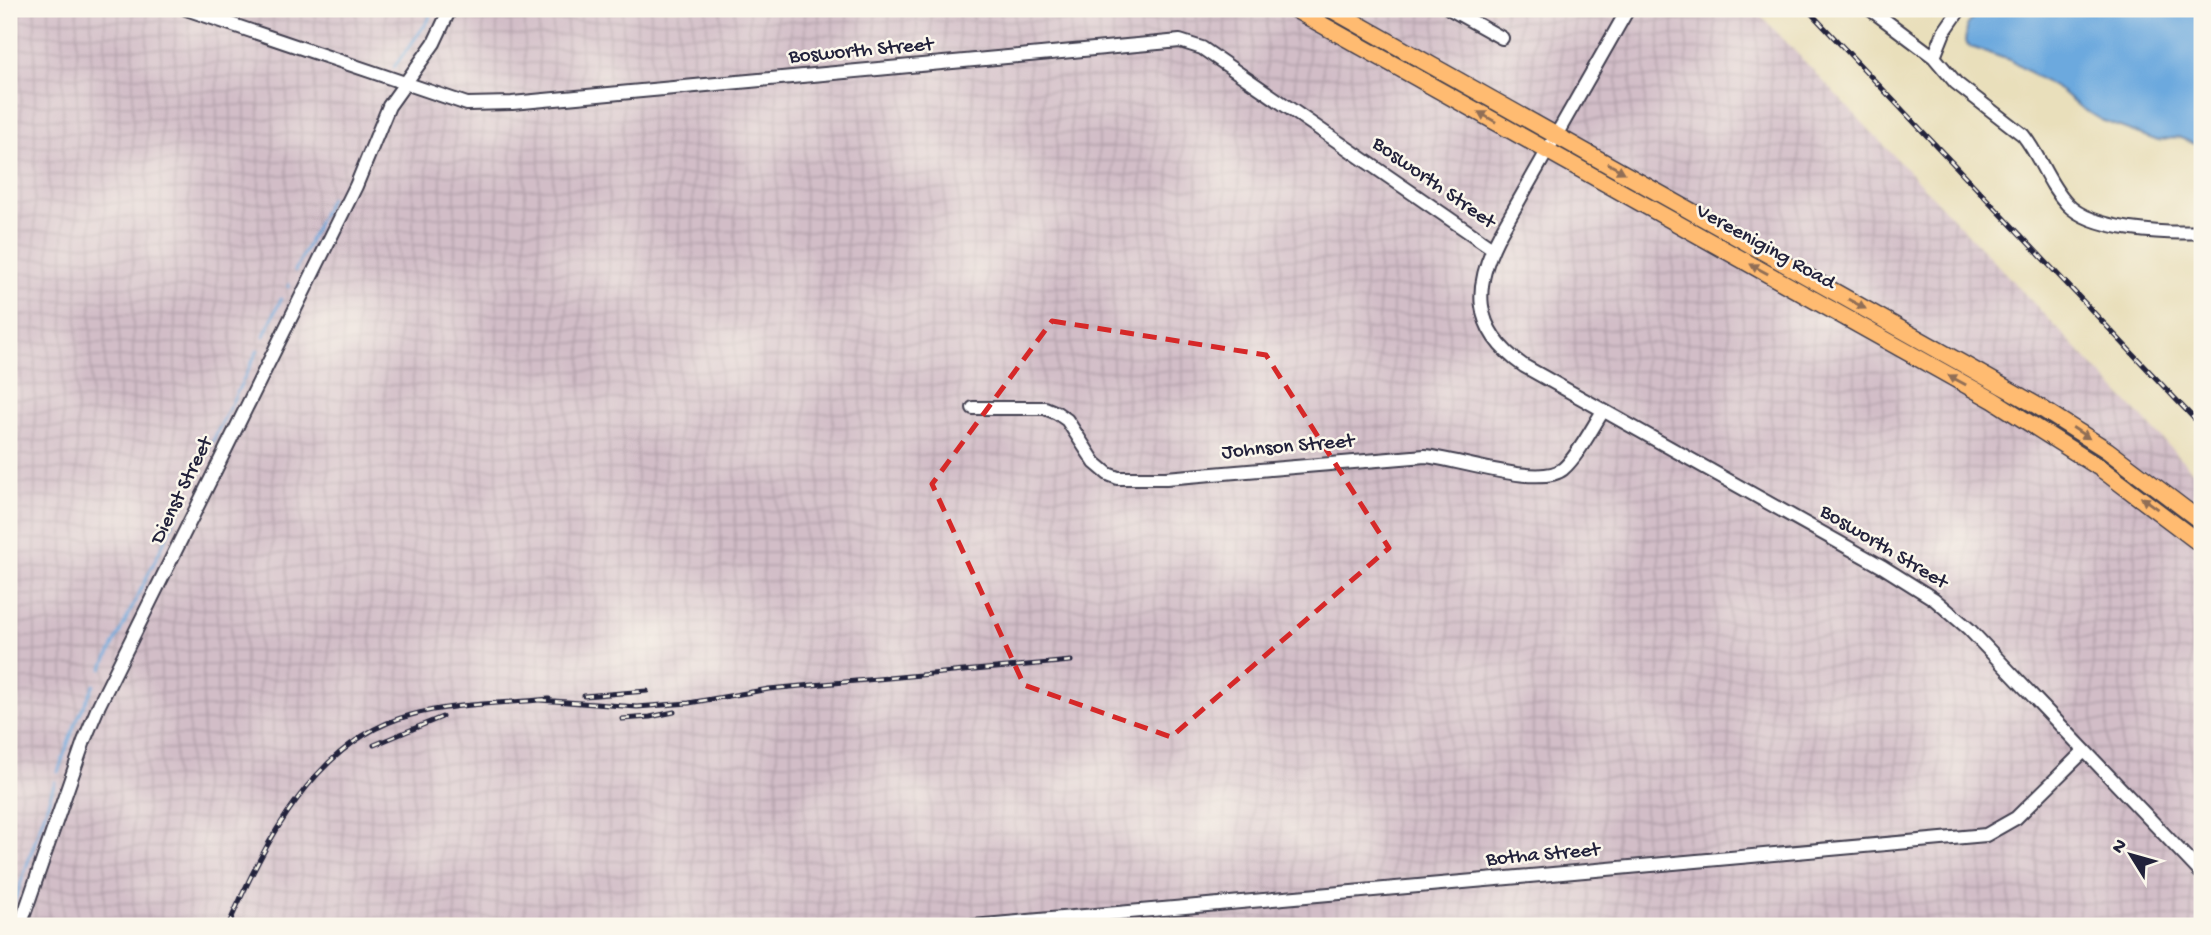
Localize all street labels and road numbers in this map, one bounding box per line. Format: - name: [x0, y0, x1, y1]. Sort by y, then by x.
- street label: Bosworth Street: [787, 33, 937, 71]
- street label: Bosworth Street: [1366, 132, 1501, 237]
- street label: Vereeniging Road: [1690, 199, 1841, 297]
- street label: Johnson Street: [1221, 430, 1358, 466]
- street label: Dienst Street: [145, 431, 221, 551]
- street label: Bosworth Street: [1814, 499, 1954, 597]
- street label: Botha Street: [1484, 838, 1603, 874]

